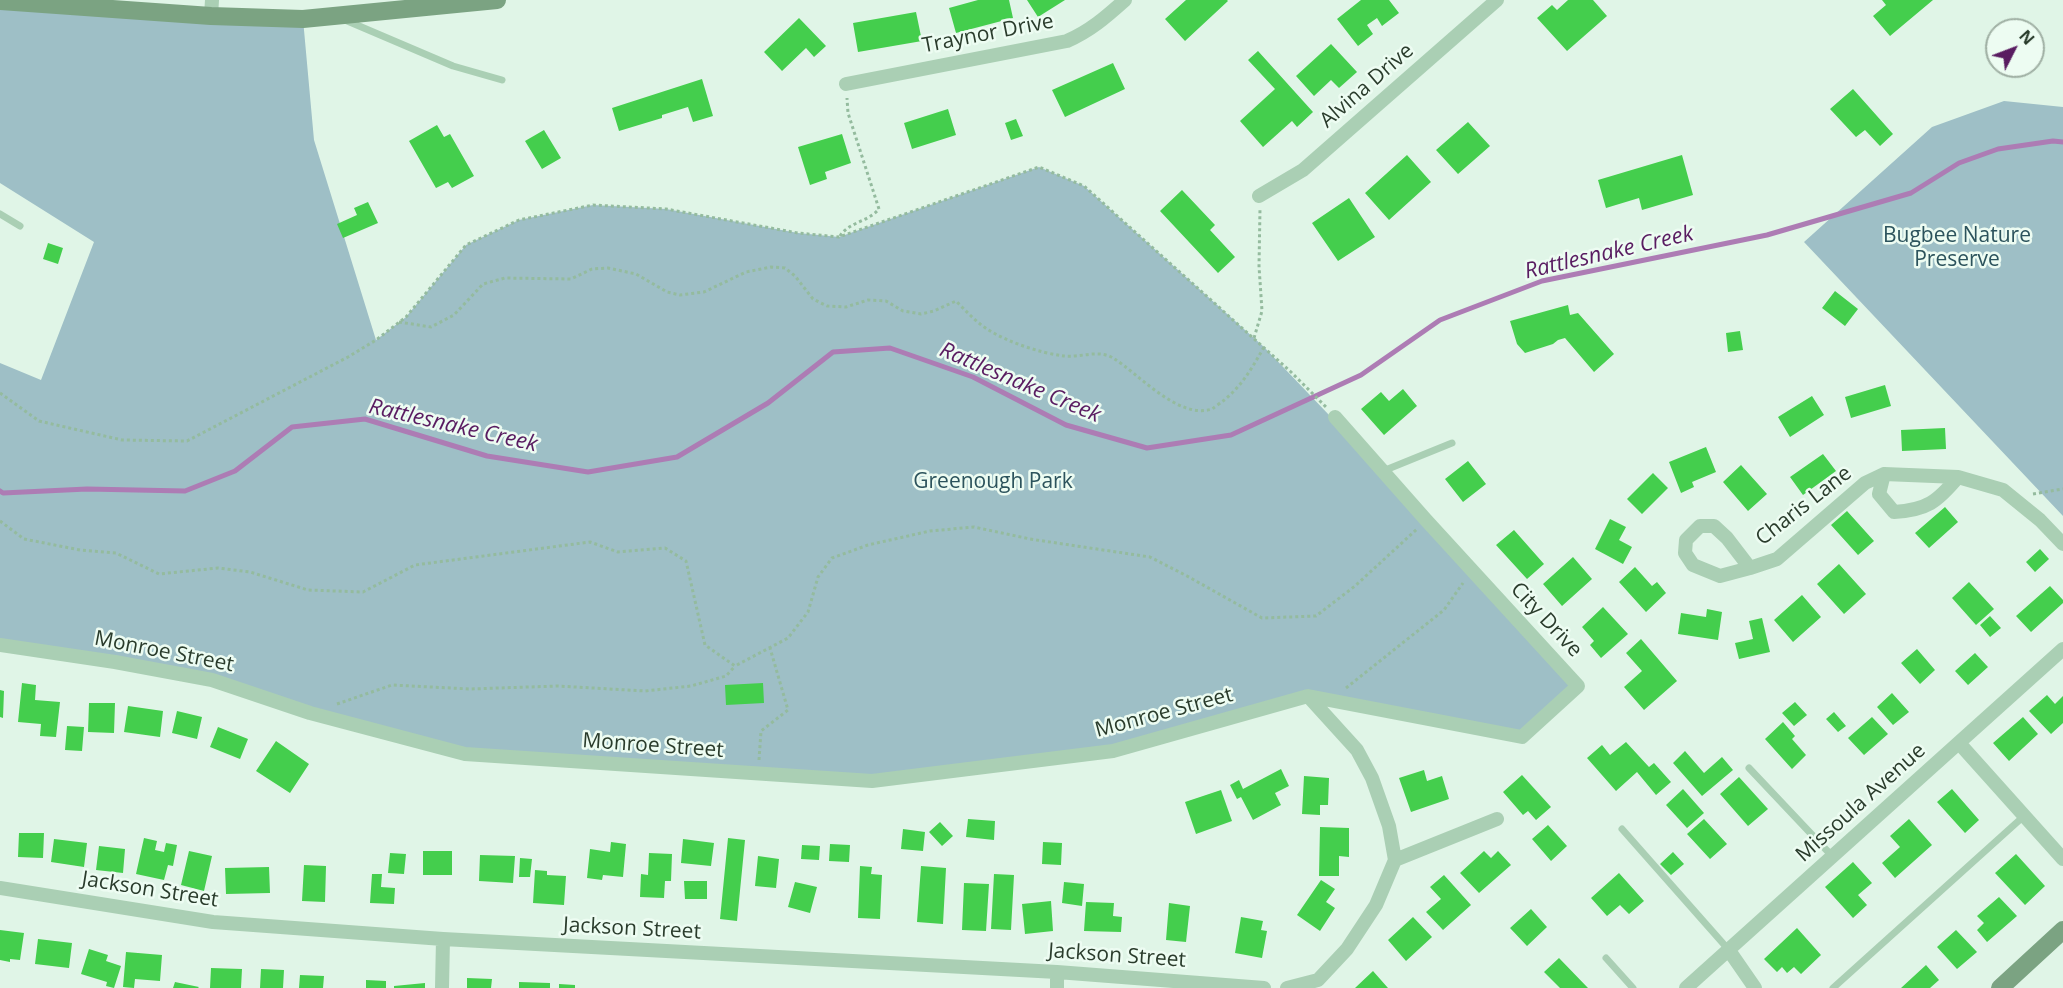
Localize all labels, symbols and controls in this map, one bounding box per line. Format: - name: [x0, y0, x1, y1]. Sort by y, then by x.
- street label: Traynor Drive: [920, 9, 1056, 59]
- north arrow: [1985, 18, 2045, 78]
- text: N: [2014, 25, 2039, 49]
- street label: Alvina Drive: [1315, 39, 1419, 133]
- water label: Rattlesnake Creek: [1522, 221, 1696, 285]
- park label: Bugbee Nature Preserve: [1883, 223, 2031, 273]
- water label: Rattlesnake Creek: [936, 337, 1104, 429]
- water label: Rattlesnake Creek: [366, 394, 540, 458]
- street label: Charis Lane: [1751, 461, 1857, 551]
- park label: Greenough Park: [913, 469, 1073, 495]
- street label: City Drive: [1505, 577, 1587, 663]
- street label: Monroe Street: [92, 626, 236, 678]
- street label: Monroe Street: [1092, 683, 1236, 743]
- street label: Monroe Street: [582, 728, 724, 764]
- street label: Missoula Avenue: [1791, 738, 1931, 868]
- street label: Jackson Street: [80, 867, 220, 913]
- street label: Jackson Street: [562, 913, 702, 945]
- street label: Jackson Street: [1047, 939, 1187, 973]

